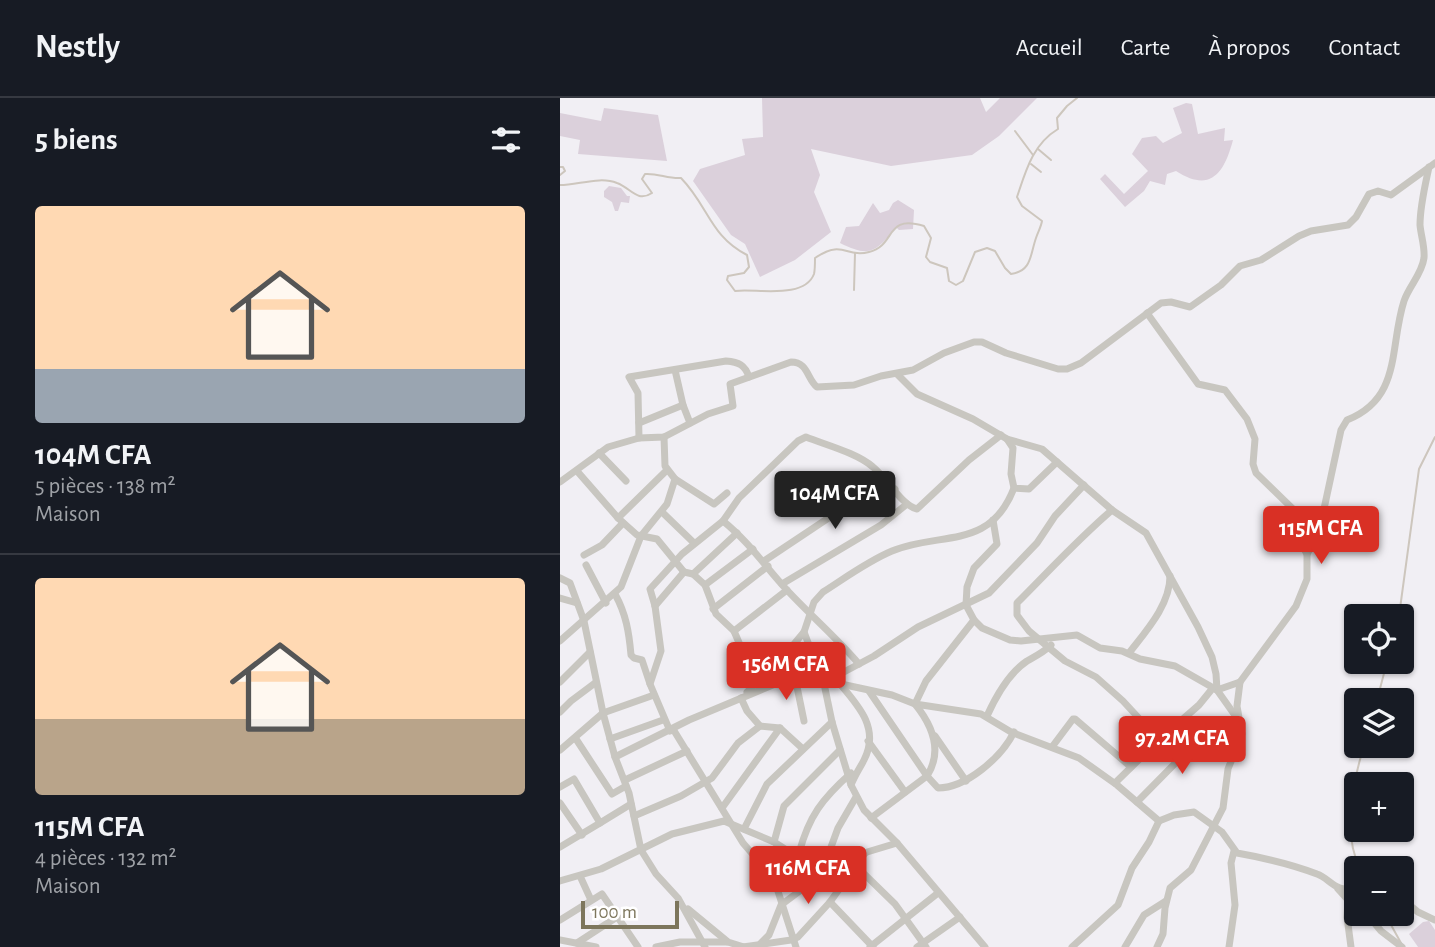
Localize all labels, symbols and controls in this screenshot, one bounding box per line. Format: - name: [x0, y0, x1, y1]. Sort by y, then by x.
- text: Nestly: [35, 31, 120, 64]
- text: Accueil: [1016, 36, 1083, 60]
- text: Carte: [1121, 36, 1170, 60]
- text: À propos: [1208, 36, 1290, 60]
- text: Contact: [1328, 36, 1400, 60]
- icon: filters: [487, 121, 525, 159]
- text: 5 biens: [35, 125, 118, 155]
- icon: home: [217, 252, 343, 378]
- text: 104M CFA: [35, 440, 151, 470]
- pin: 104M CFA: [763, 472, 907, 531]
- text: 5 pièces · 138 m²: [35, 475, 176, 498]
- text: 104M CFA: [790, 482, 880, 505]
- text: Maison: [35, 503, 101, 526]
- pin: 115M CFA: [1249, 506, 1393, 566]
- text: 115M CFA: [1279, 517, 1363, 540]
- map controls: [1344, 604, 1414, 926]
- button: locate: [1344, 604, 1414, 674]
- icon: home: [217, 624, 343, 750]
- pin: 156M CFA: [714, 642, 858, 702]
- text: 156M CFA: [743, 653, 829, 676]
- button: layers: [1344, 688, 1414, 758]
- pin: 97.2M CFA: [1102, 716, 1262, 776]
- text: 97.2M CFA: [1135, 727, 1229, 750]
- button: +: [1344, 772, 1414, 842]
- text: 115M CFA: [35, 812, 144, 842]
- pin: 116M CFA: [736, 846, 880, 906]
- text: 4 pièces · 132 m²: [35, 847, 177, 870]
- button: −: [1344, 856, 1414, 926]
- text: 116M CFA: [765, 857, 851, 880]
- text: Maison: [35, 875, 101, 898]
- scale bar: [581, 898, 679, 930]
- text: 100 m: [592, 903, 637, 922]

